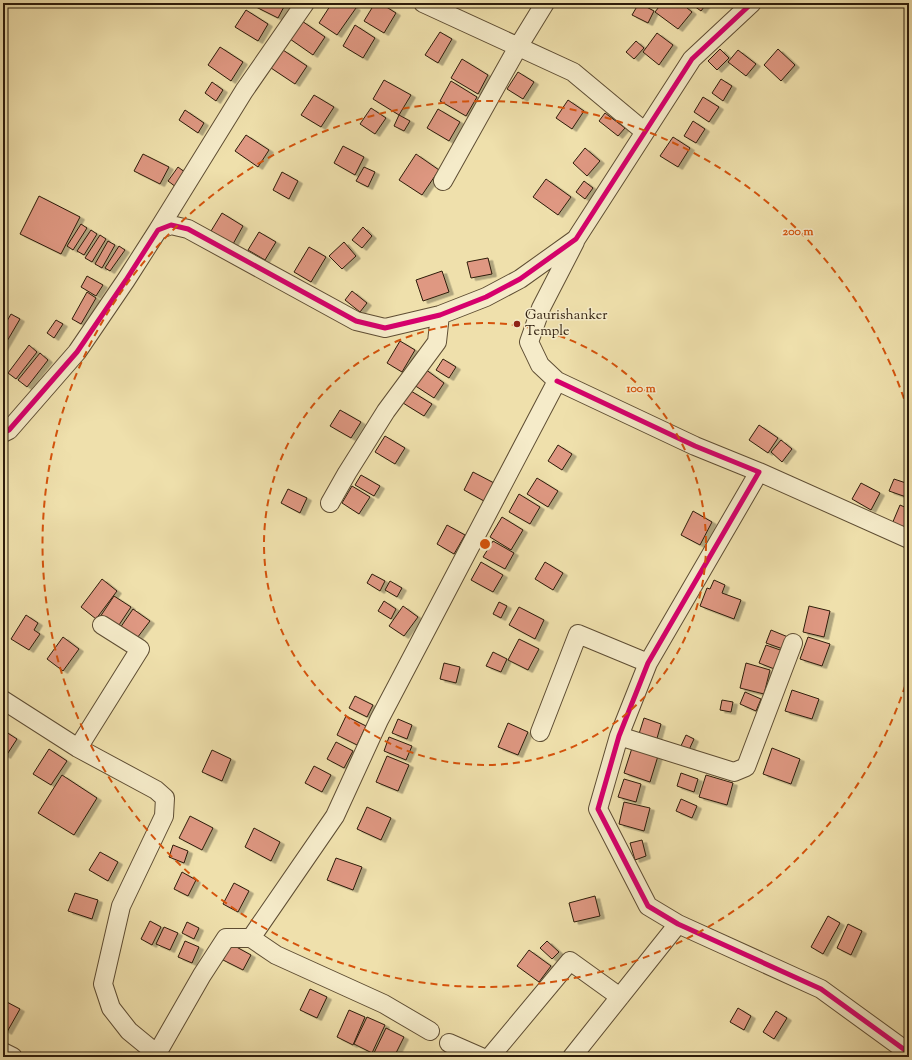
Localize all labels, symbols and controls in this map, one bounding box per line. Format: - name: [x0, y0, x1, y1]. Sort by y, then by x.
- text: 200 m: [783, 223, 813, 241]
- place label: Gaurishanker Temple: [525, 306, 608, 342]
- marker: Gaurishanker Temple: [512, 319, 522, 329]
- text: 100 m: [625, 380, 656, 398]
- centre of rings: [478, 537, 492, 551]

